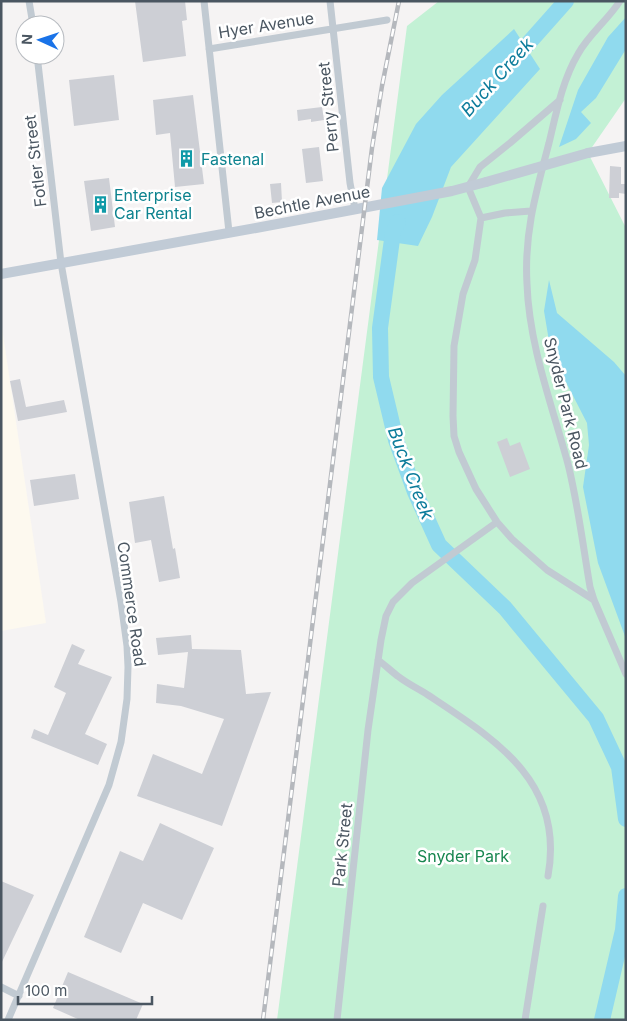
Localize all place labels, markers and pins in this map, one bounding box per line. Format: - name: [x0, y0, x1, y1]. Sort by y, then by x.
- building icon: Fastenal: [177, 149, 197, 169]
- place label: Fastenal: [201, 149, 264, 169]
- place label: Enterprise Car Rental: [114, 185, 192, 223]
- building icon: Enterprise Car Rental: [90, 194, 110, 214]

